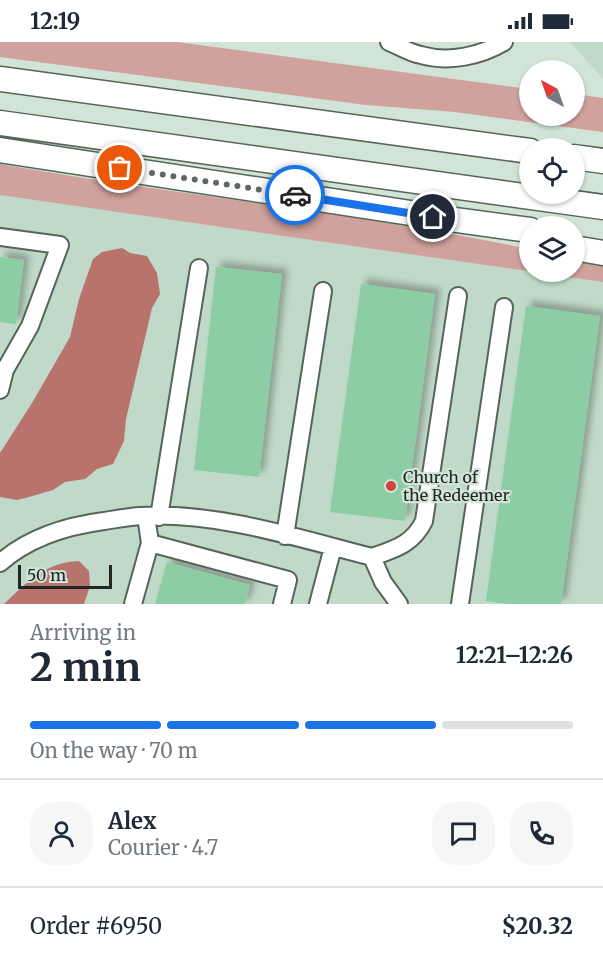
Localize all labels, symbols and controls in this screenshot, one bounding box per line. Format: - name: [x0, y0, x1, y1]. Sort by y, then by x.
- text: 12:19: [30, 7, 80, 35]
- north arrow: [519, 60, 585, 126]
- map controls: [519, 60, 585, 282]
- button: locate: [519, 138, 585, 204]
- pin: [94, 142, 145, 193]
- icon: bag: [103, 151, 136, 184]
- courier: [265, 165, 325, 225]
- icon: car: [279, 179, 312, 212]
- pin: [407, 191, 458, 242]
- icon: home: [416, 200, 449, 233]
- button: layers: [519, 216, 585, 282]
- place label: Church of the Redeemer: [403, 467, 510, 505]
- marker: Church of the Redeemer: [384, 479, 398, 493]
- scale bar: [18, 562, 112, 590]
- text: 50 m: [27, 565, 66, 585]
- text: Arriving in: [30, 620, 136, 645]
- text: 12:21–12:26: [456, 641, 573, 669]
- text: 2 min: [30, 643, 141, 692]
- text: On the way · 70 m: [30, 738, 198, 763]
- button: person: [30, 802, 93, 865]
- button: chat: [432, 802, 495, 865]
- button: phone: [510, 802, 573, 865]
- text: Alex: [108, 807, 157, 835]
- text: Courier · 4.7: [108, 835, 218, 860]
- text: Order #6950: [30, 912, 162, 940]
- text: $20.32: [501, 912, 573, 940]

